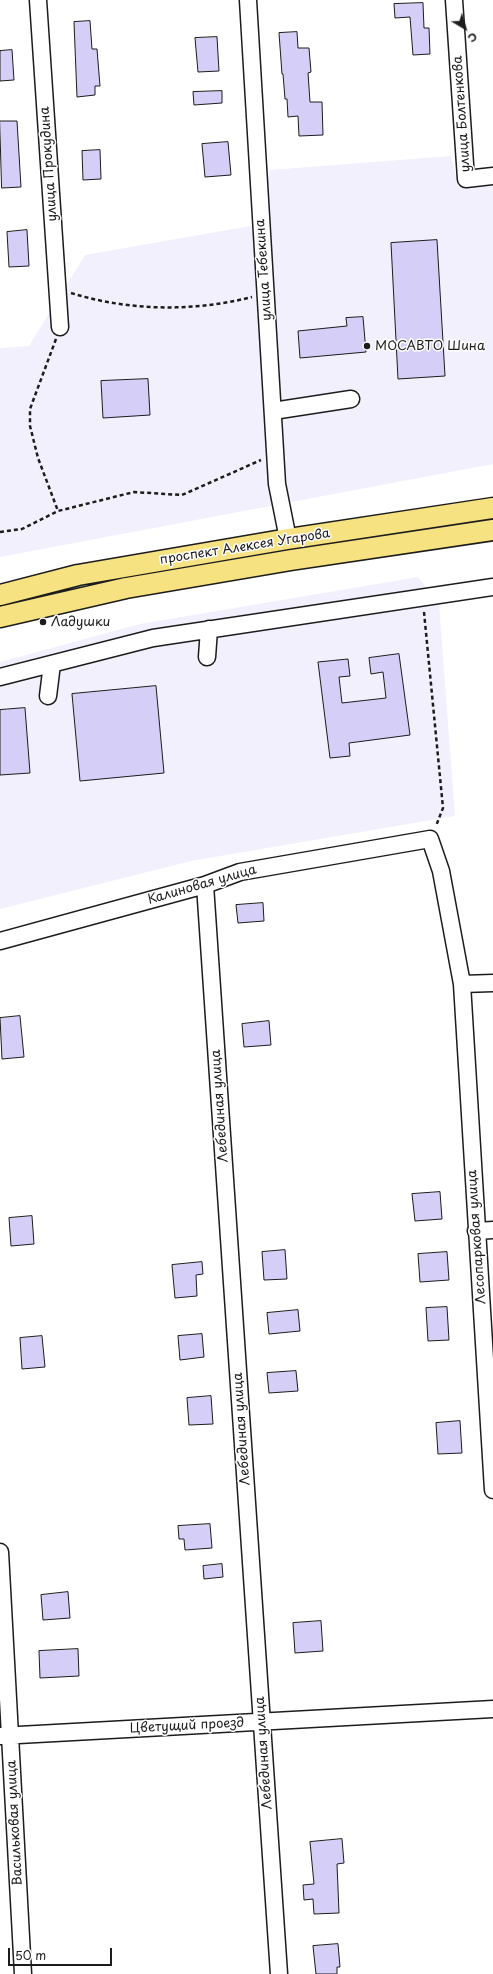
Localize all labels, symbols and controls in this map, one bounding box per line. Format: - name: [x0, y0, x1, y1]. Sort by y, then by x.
- north arrow: [445, 8, 485, 48]
- text: С: [464, 29, 481, 47]
- street label: улица Болтенкова: [450, 55, 474, 173]
- street label: улица Прокудина: [37, 106, 61, 222]
- street label: улица Тебекина: [253, 219, 275, 321]
- place label: МОСАВТО Шина: [375, 338, 485, 354]
- marker: МОСАВТО Шина: [362, 341, 372, 351]
- street label: проспект Алексея Угарова: [159, 526, 331, 568]
- place label: Ладушки: [51, 614, 110, 630]
- marker: Ладушки: [38, 617, 48, 627]
- street label: Калиновая улица: [146, 862, 258, 908]
- street label: Лебединая улица: [208, 1049, 232, 1163]
- street label: Лесопарковая улица: [465, 1169, 489, 1305]
- street label: Лебединая улица: [230, 1372, 254, 1486]
- street label: Лебединая улица: [252, 1696, 276, 1810]
- street label: Цветущий проезд: [129, 1715, 245, 1737]
- street label: Васильковая улица: [4, 1760, 26, 1886]
- scale bar: [10, 1940, 114, 1966]
- text: 50 m: [15, 1946, 46, 1964]

